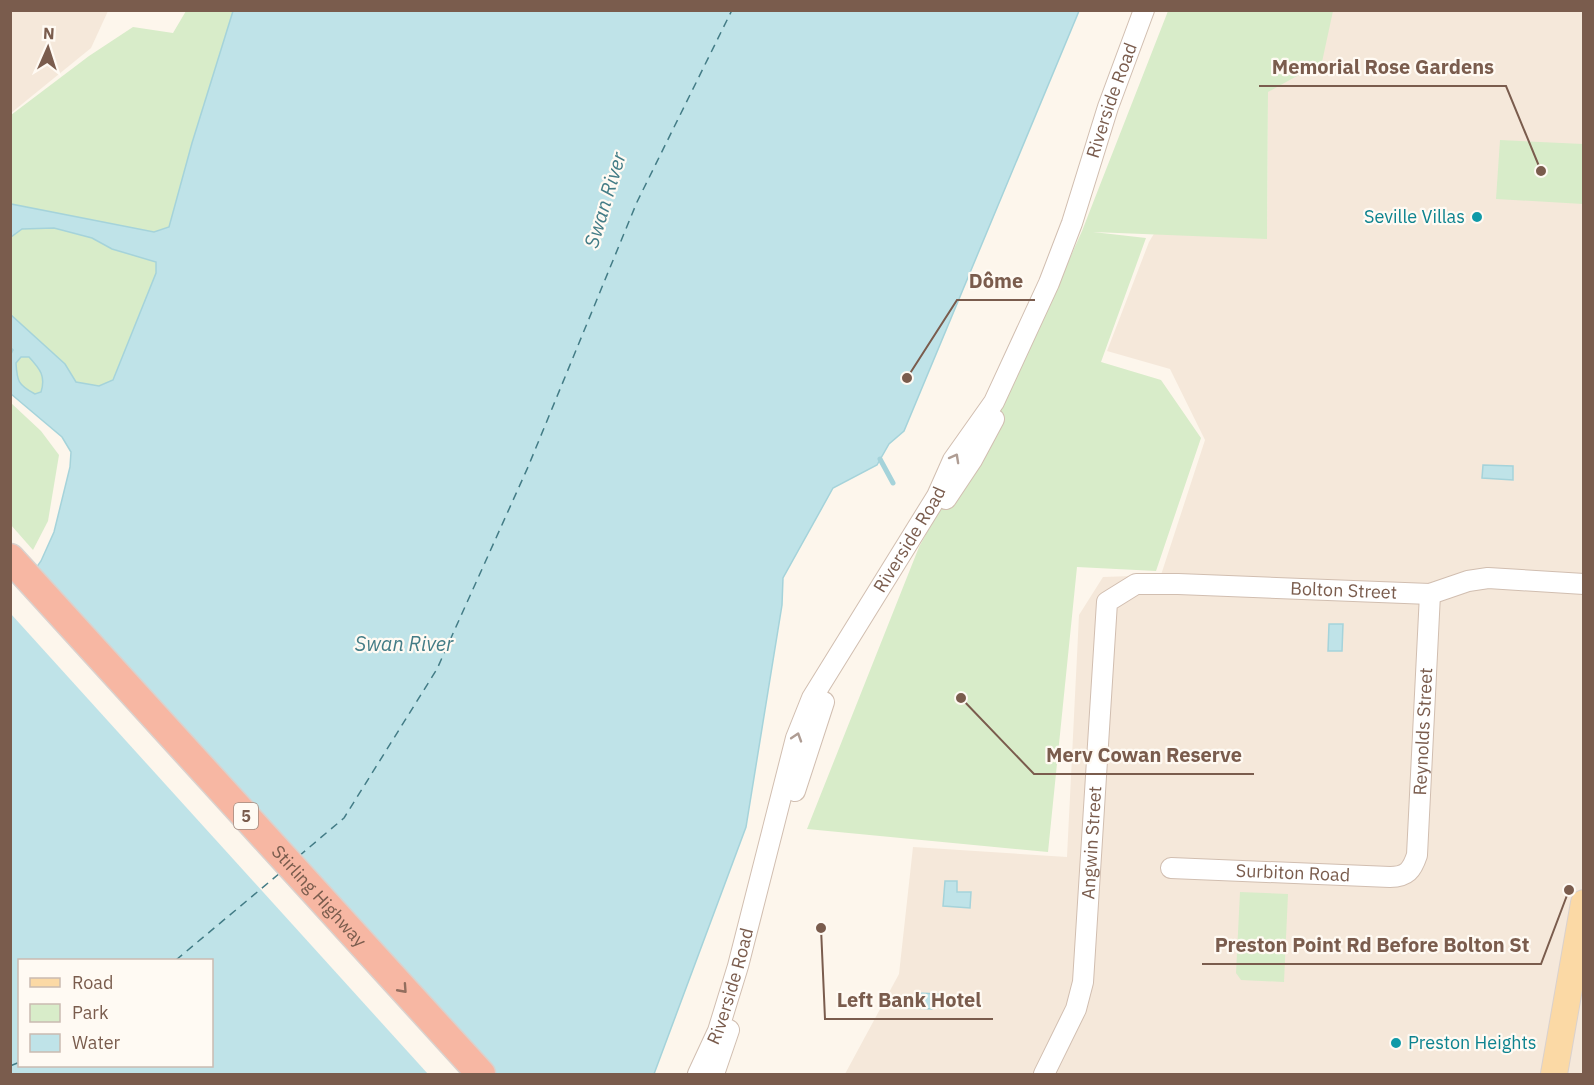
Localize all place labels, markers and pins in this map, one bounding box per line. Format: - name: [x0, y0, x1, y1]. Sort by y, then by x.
- callout: Memorial Rose Gardens: [1259, 48, 1506, 86]
- place label: Seville Villas: [1364, 205, 1465, 228]
- marker: Seville Villas: [1470, 210, 1484, 224]
- callout: Dôme: [957, 262, 1035, 300]
- callout: Merv Cowan Reserve: [1034, 736, 1254, 774]
- callout: Preston Point Rd Before Bolton St: [1202, 926, 1541, 964]
- callout: Left Bank Hotel: [825, 981, 993, 1019]
- place label: Preston Heights: [1408, 1031, 1536, 1054]
- marker: Preston Heights: [1389, 1036, 1403, 1050]

